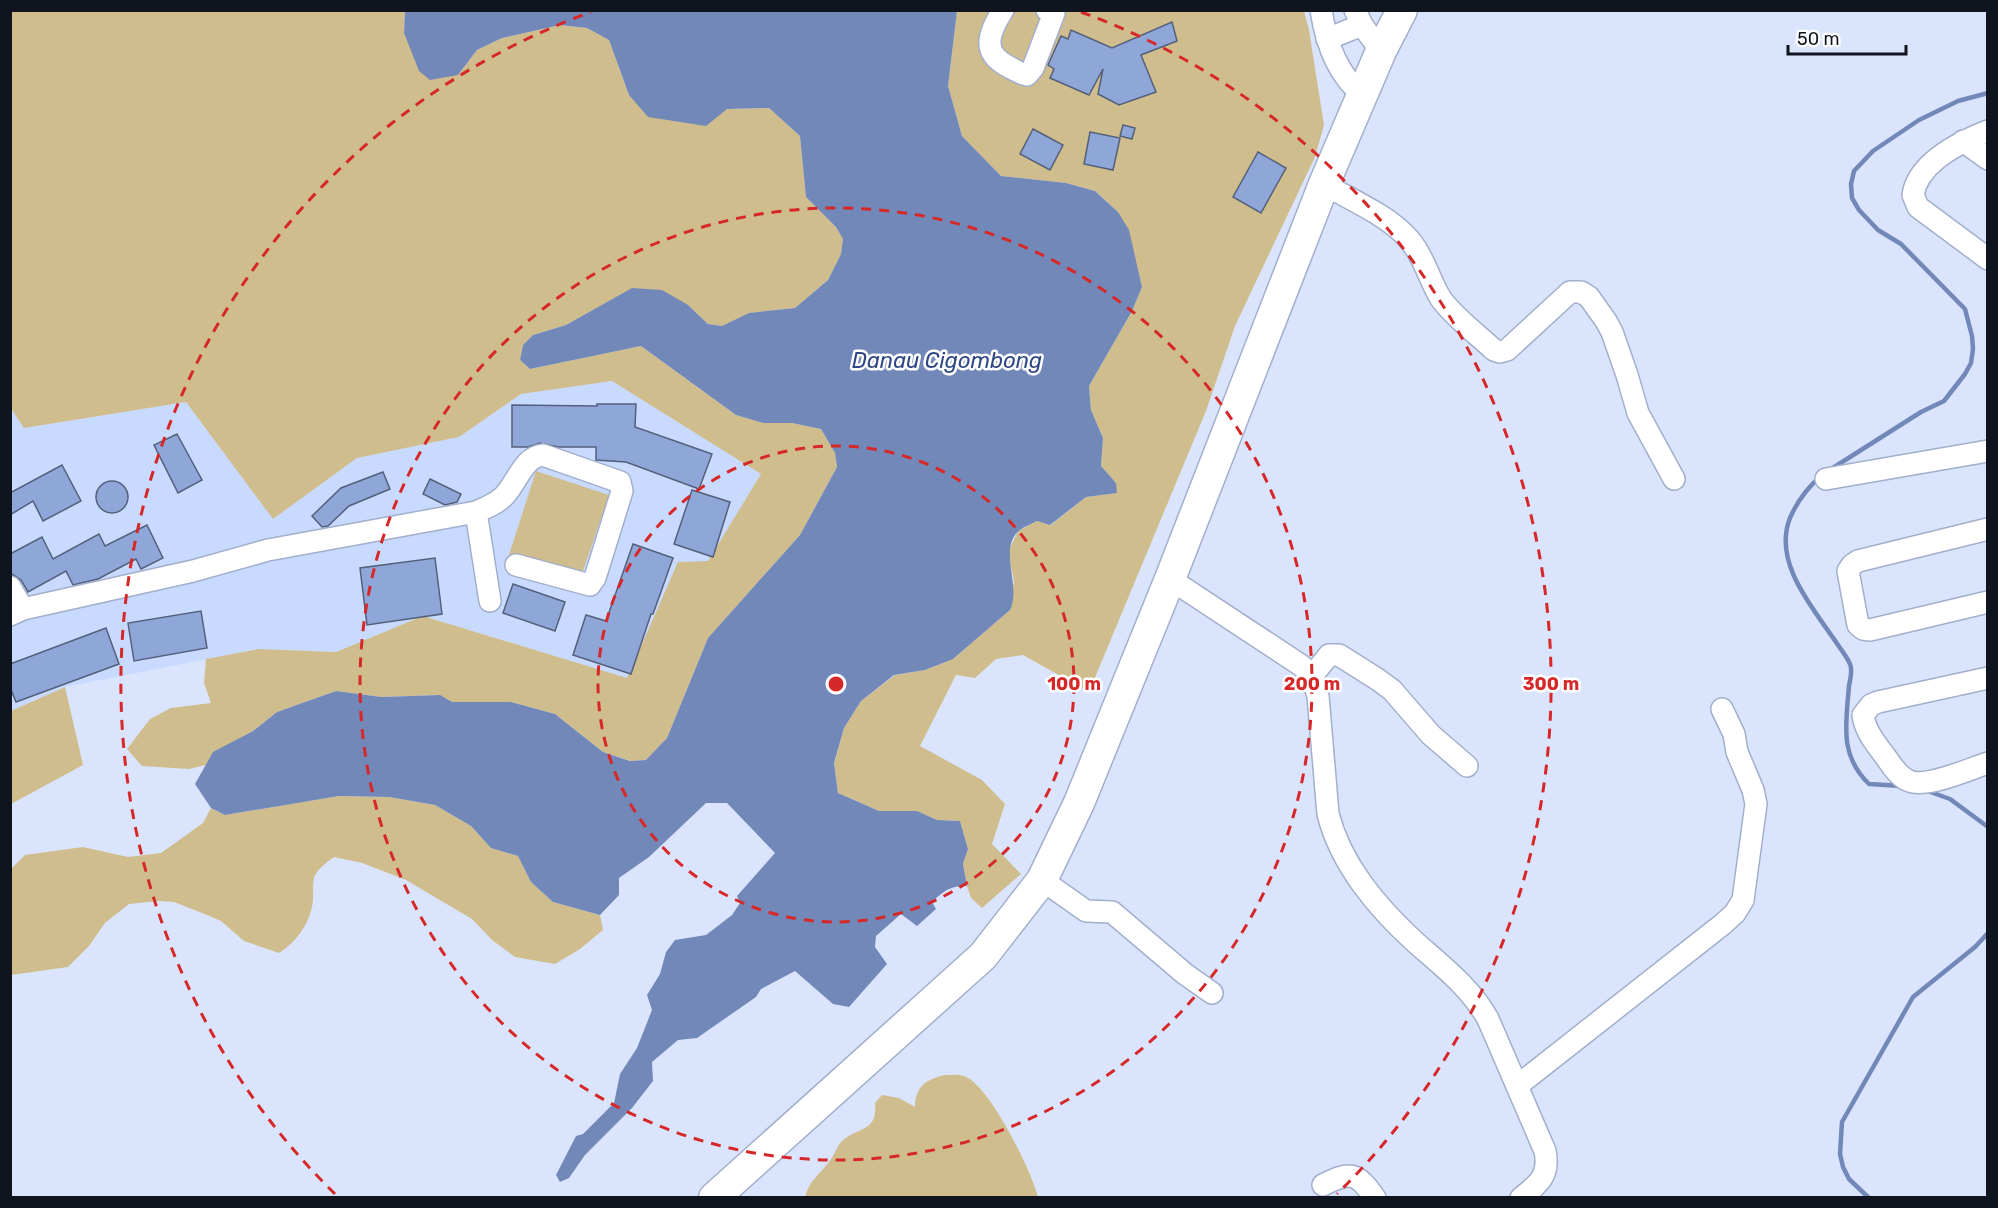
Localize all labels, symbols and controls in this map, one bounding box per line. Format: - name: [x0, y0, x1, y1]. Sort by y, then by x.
- scale bar: [1788, 18, 1906, 56]
- text: 50 m: [1797, 28, 1840, 50]
- water label: Danau Cigombong: [852, 347, 1042, 374]
- text: 100 m: [1047, 673, 1101, 695]
- text: 200 m: [1284, 673, 1340, 695]
- text: 300 m: [1523, 673, 1579, 695]
- centre of rings: [826, 674, 846, 694]

